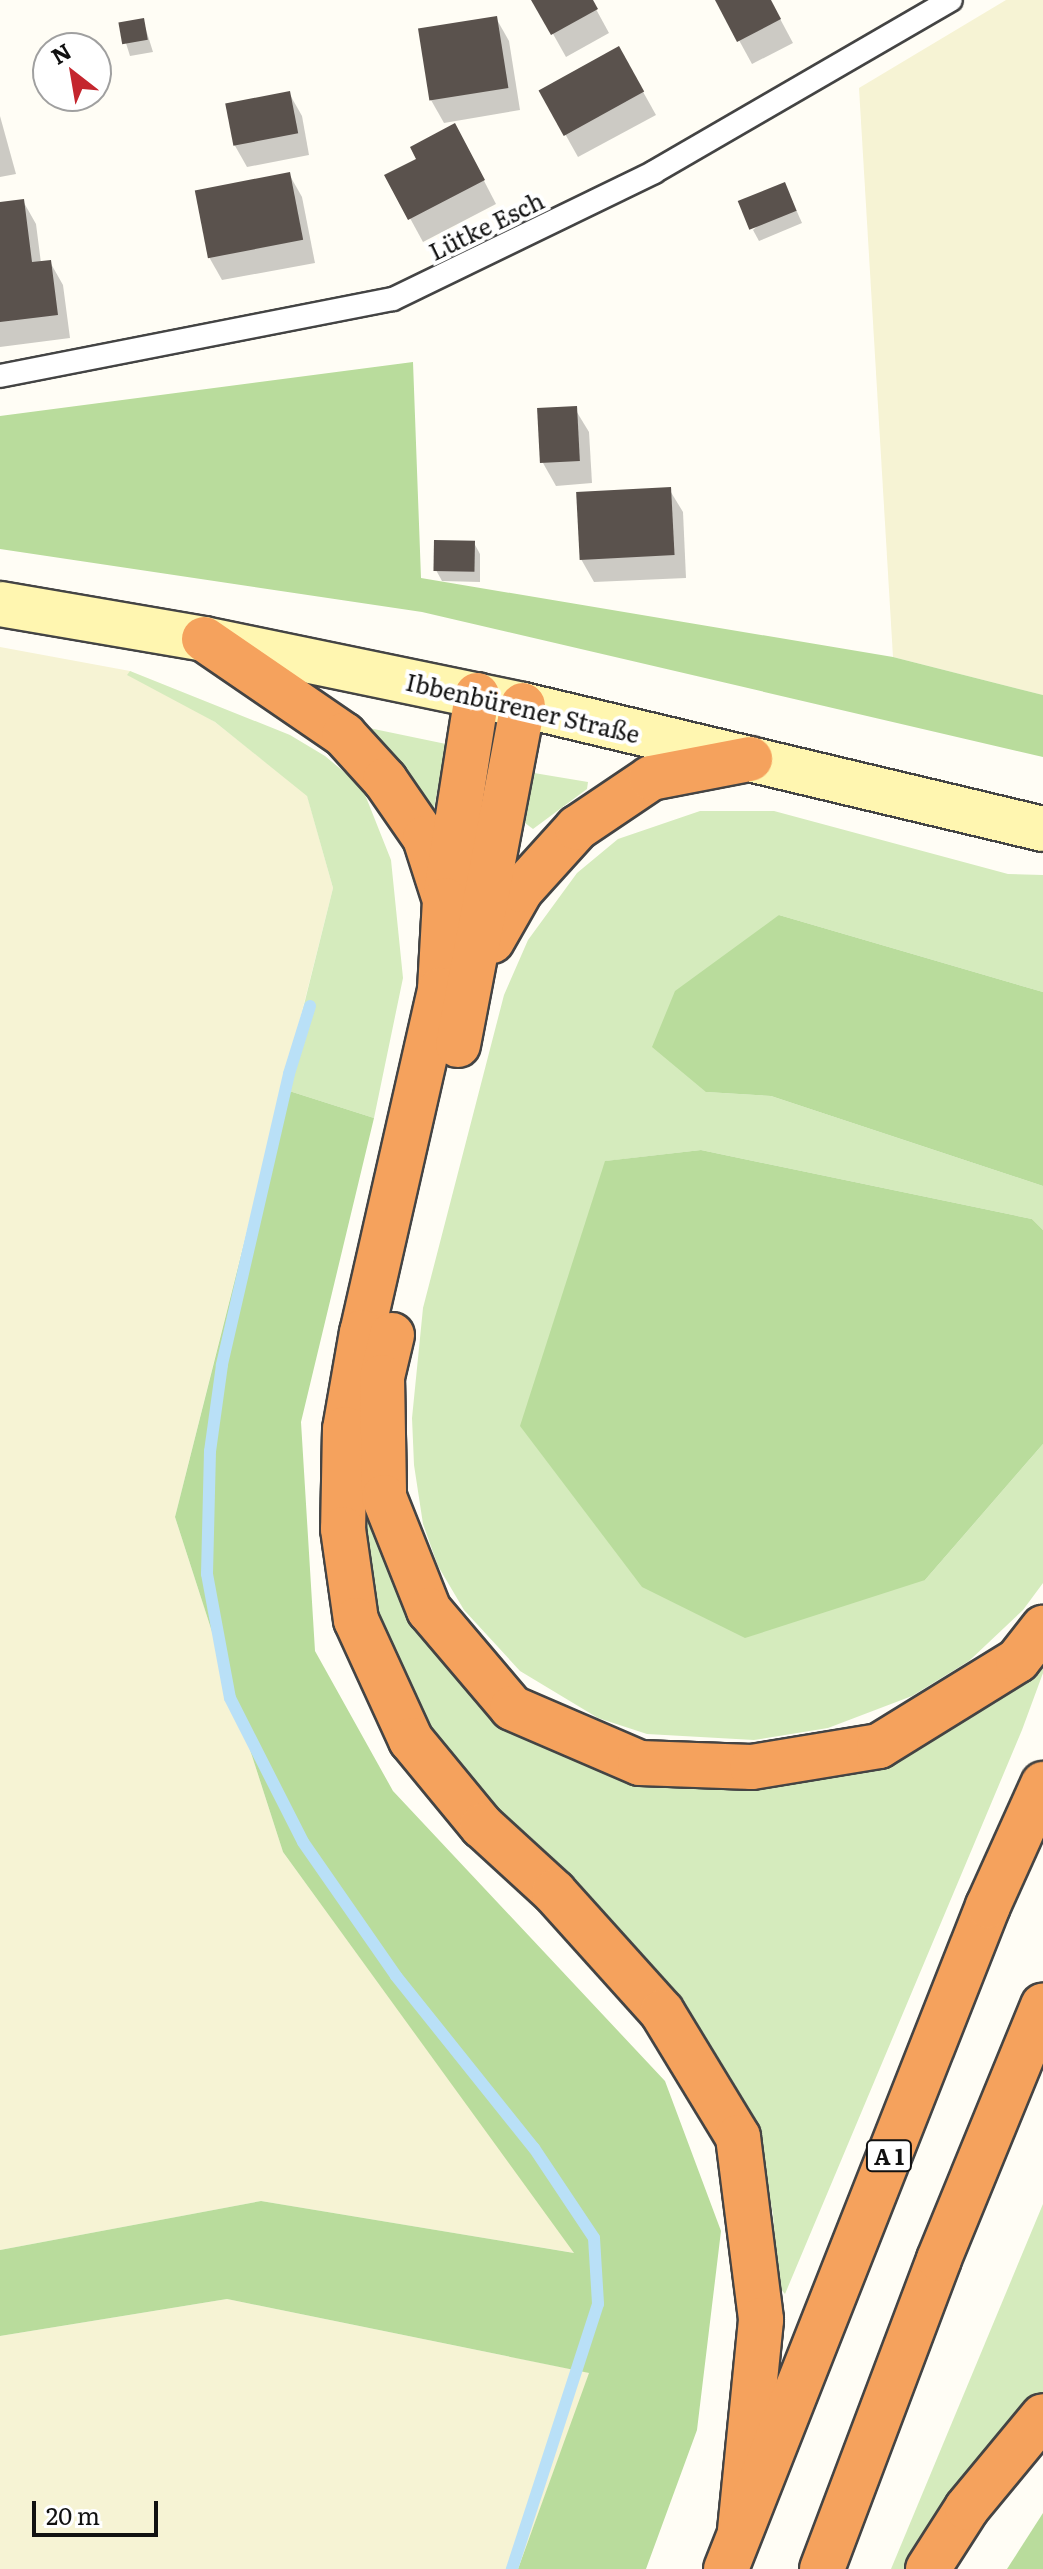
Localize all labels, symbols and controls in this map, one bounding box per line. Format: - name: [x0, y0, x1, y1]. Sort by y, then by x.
- north arrow: [32, 32, 112, 112]
- text: N: [44, 34, 77, 72]
- street label: Lütke Esch: [424, 185, 548, 265]
- street label: Ibbenbürener Straße: [403, 666, 643, 748]
- road number: A 1: [865, 2138, 913, 2174]
- scale bar: [36, 2485, 162, 2535]
- text: 20 m: [46, 2497, 100, 2532]

